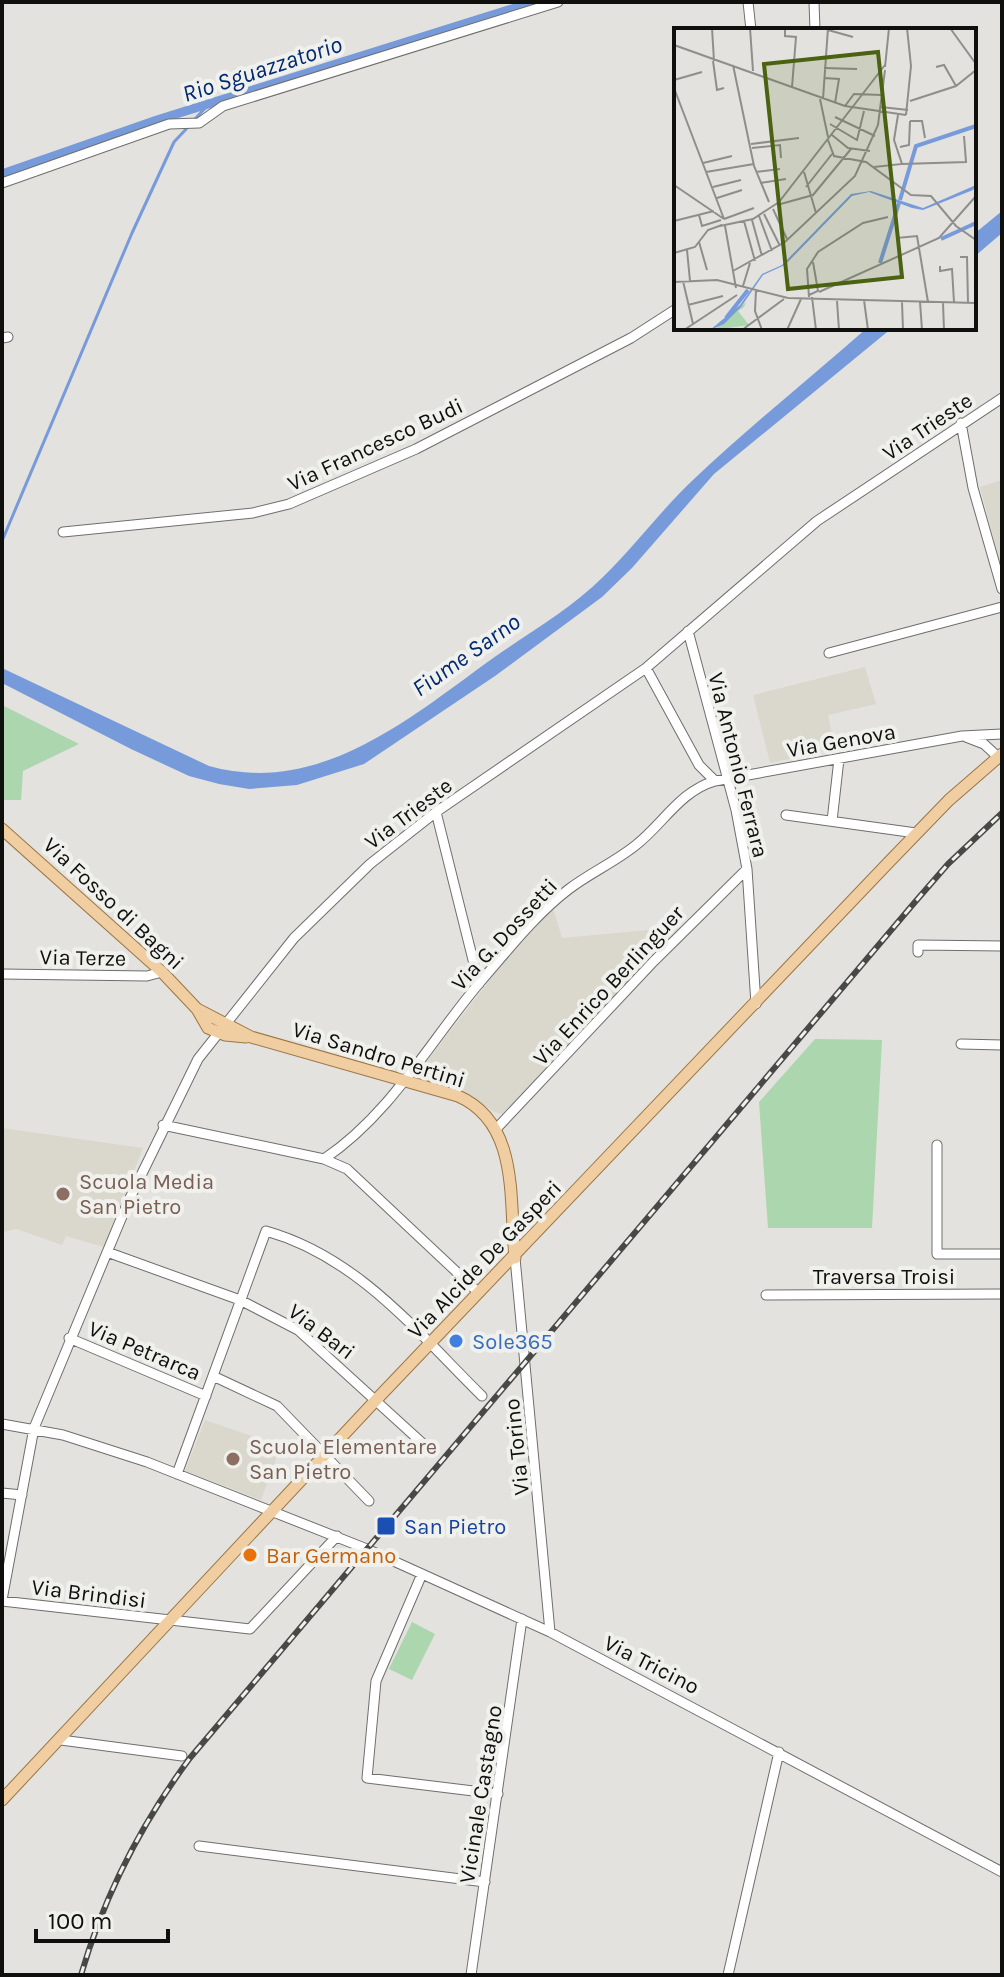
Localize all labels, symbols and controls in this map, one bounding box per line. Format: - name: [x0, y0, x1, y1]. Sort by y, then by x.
- inset map: [674, 28, 976, 330]
- water label: Rio Sguazzatorio: [179, 30, 345, 108]
- street label: Via Trieste: [878, 387, 977, 466]
- street label: Via Francesco Budi: [284, 393, 467, 497]
- water label: Fiume Sarno: [407, 607, 526, 702]
- street label: Via Antonio Ferrara: [702, 670, 774, 860]
- street label: Via Genova: [785, 719, 898, 763]
- street label: Via Trieste: [360, 773, 457, 855]
- street label: Via Fosso di Bagni: [38, 832, 189, 975]
- street label: Via G. Dossetti: [446, 873, 563, 996]
- street label: Via Enrico Berlinguer: [528, 900, 690, 1071]
- street label: Via Terze: [39, 944, 127, 972]
- street label: Via Sandro Pertini: [289, 1016, 468, 1094]
- place label: Scuola Media San Pietro: [79, 1169, 214, 1220]
- street label: Via Alcide De Gasperi: [402, 1175, 567, 1344]
- marker: Scuola Media San Pietro: [54, 1185, 72, 1203]
- street label: Traversa Troisi: [813, 1264, 955, 1290]
- street label: Via Bari: [283, 1298, 360, 1365]
- street label: Via Petrarca: [85, 1316, 205, 1386]
- place label: Sole365: [472, 1329, 553, 1355]
- marker: Sole365: [447, 1332, 465, 1350]
- street label: Via Torino: [499, 1397, 535, 1497]
- place label: Scuola Elementare San Pietro: [249, 1434, 437, 1485]
- marker: Scuola Elementare San Pietro: [224, 1450, 242, 1468]
- place label: San Pietro: [404, 1514, 506, 1540]
- marker: San Pietro: [375, 1515, 397, 1537]
- place label: Bar Germano: [266, 1543, 396, 1569]
- marker: Bar Germano: [241, 1546, 259, 1564]
- street label: Via Brindisi: [30, 1574, 148, 1614]
- street label: Via Tricino: [600, 1630, 704, 1700]
- street label: Vicinale Castagno: [454, 1703, 508, 1885]
- scale bar: [36, 1893, 168, 1943]
- text: 100 m: [48, 1907, 113, 1935]

